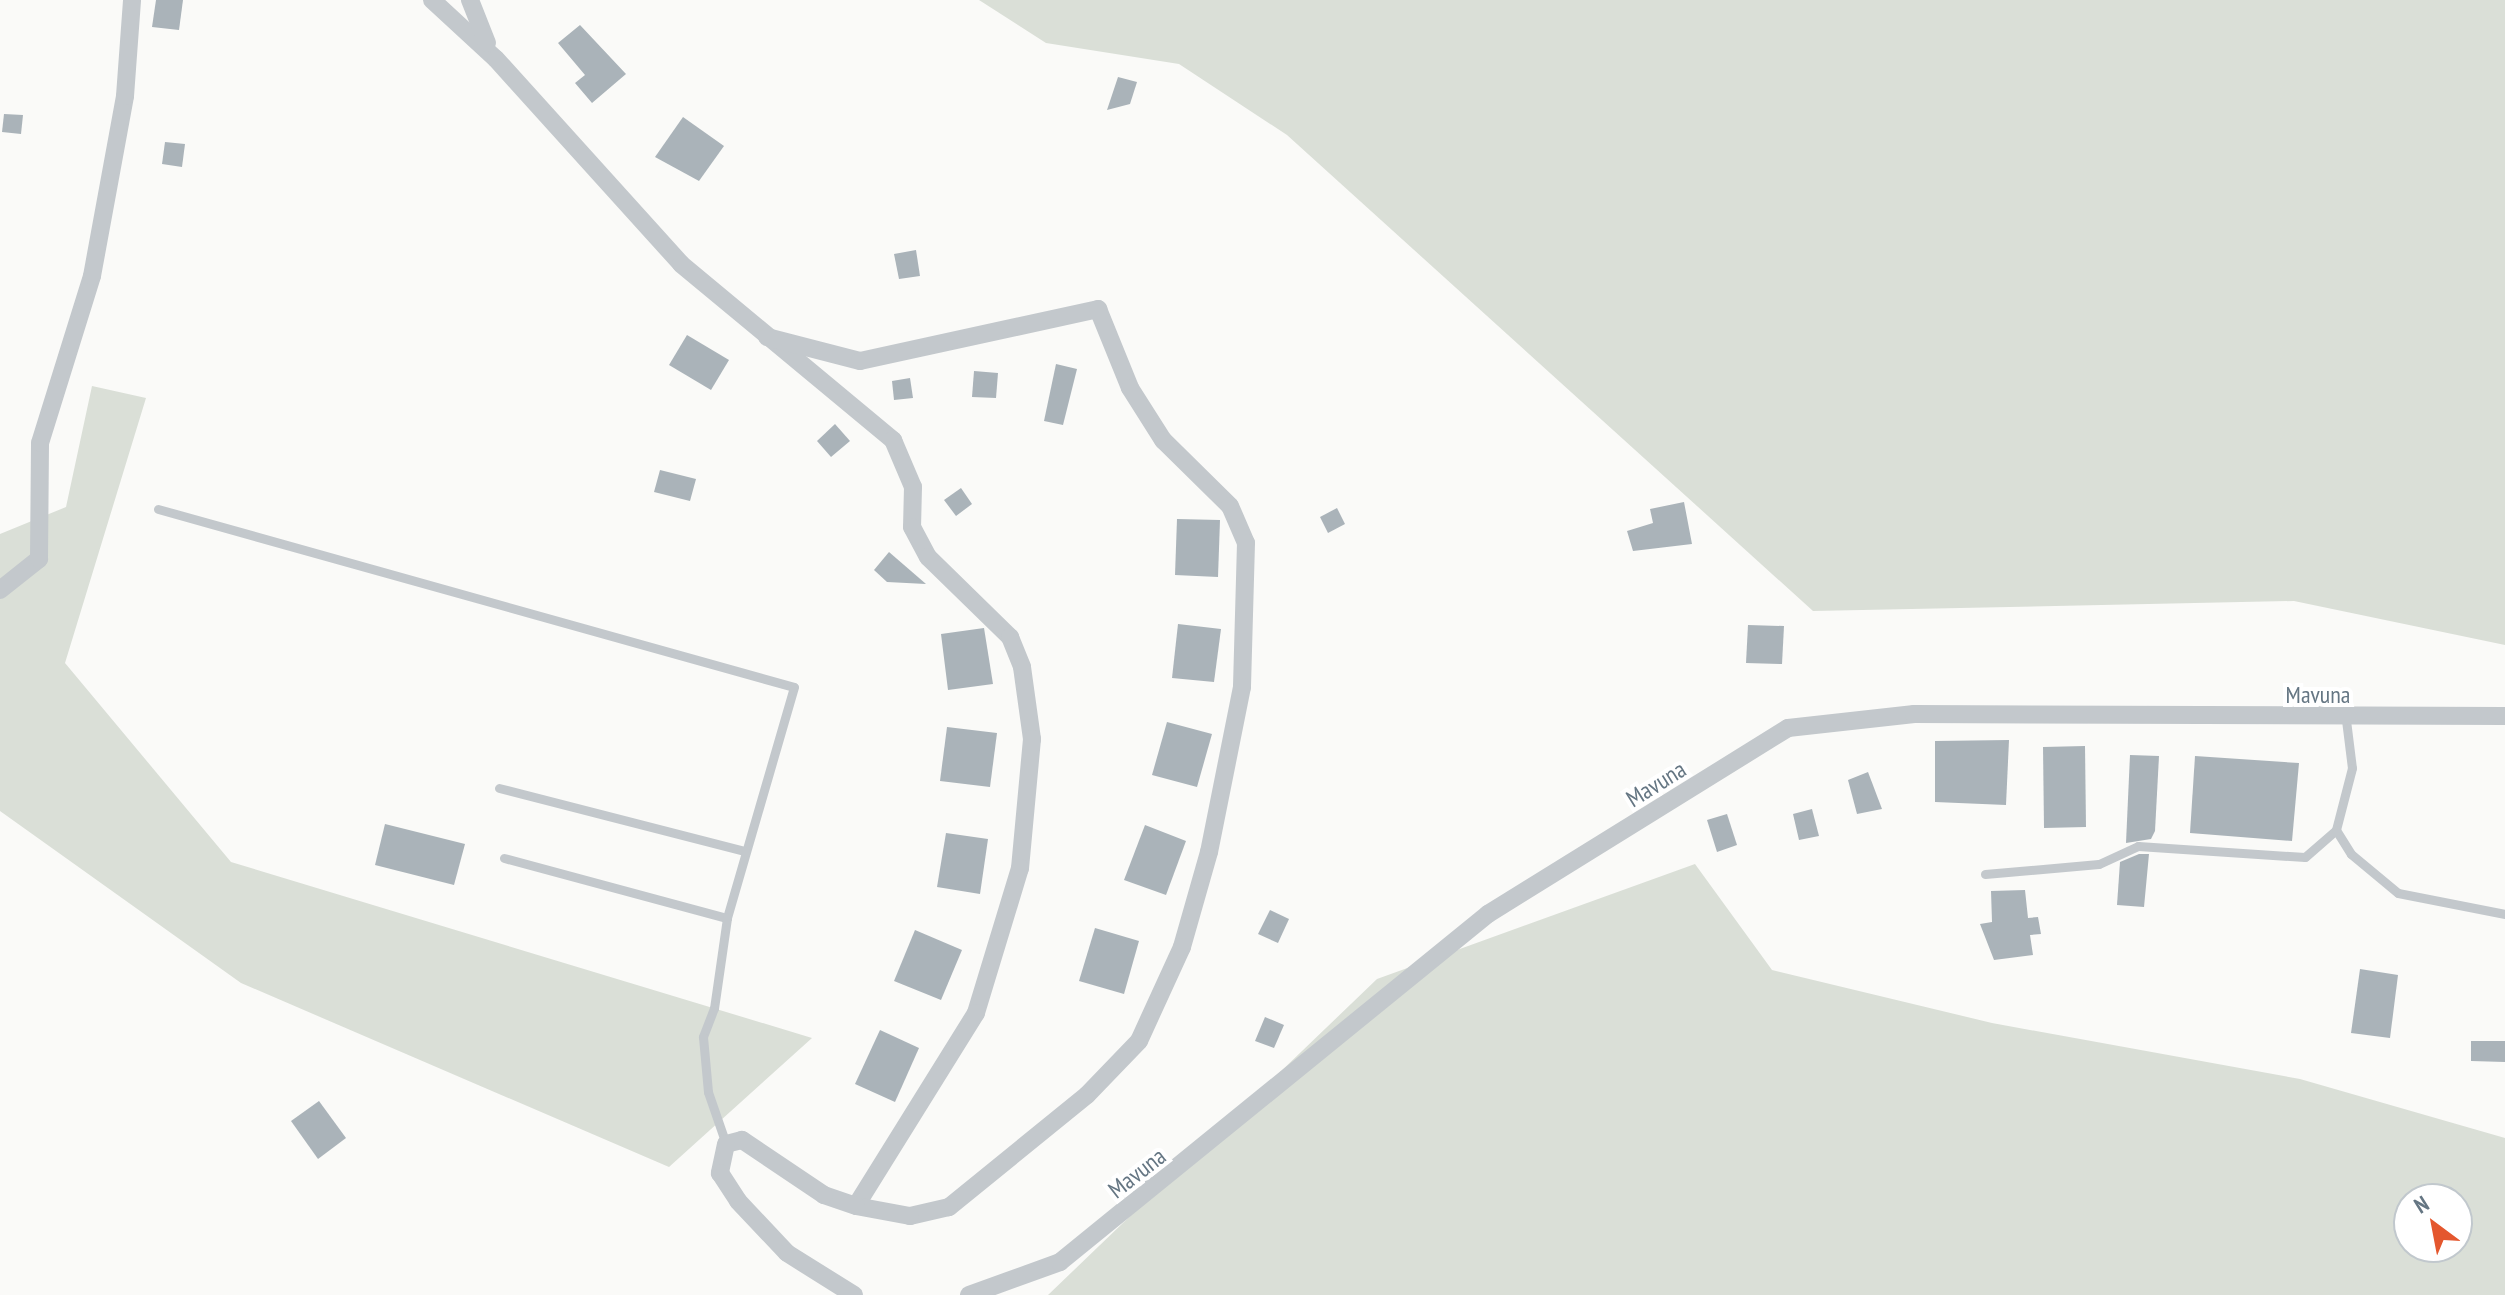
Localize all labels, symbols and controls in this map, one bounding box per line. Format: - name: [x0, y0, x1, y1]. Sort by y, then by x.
- street label: Mavuna: [2286, 681, 2350, 709]
- street label: Mavuna: [1621, 755, 1691, 813]
- street label: Mavuna: [1103, 1142, 1171, 1204]
- north arrow: [2393, 1183, 2473, 1263]
- text: N: [2409, 1189, 2434, 1219]

